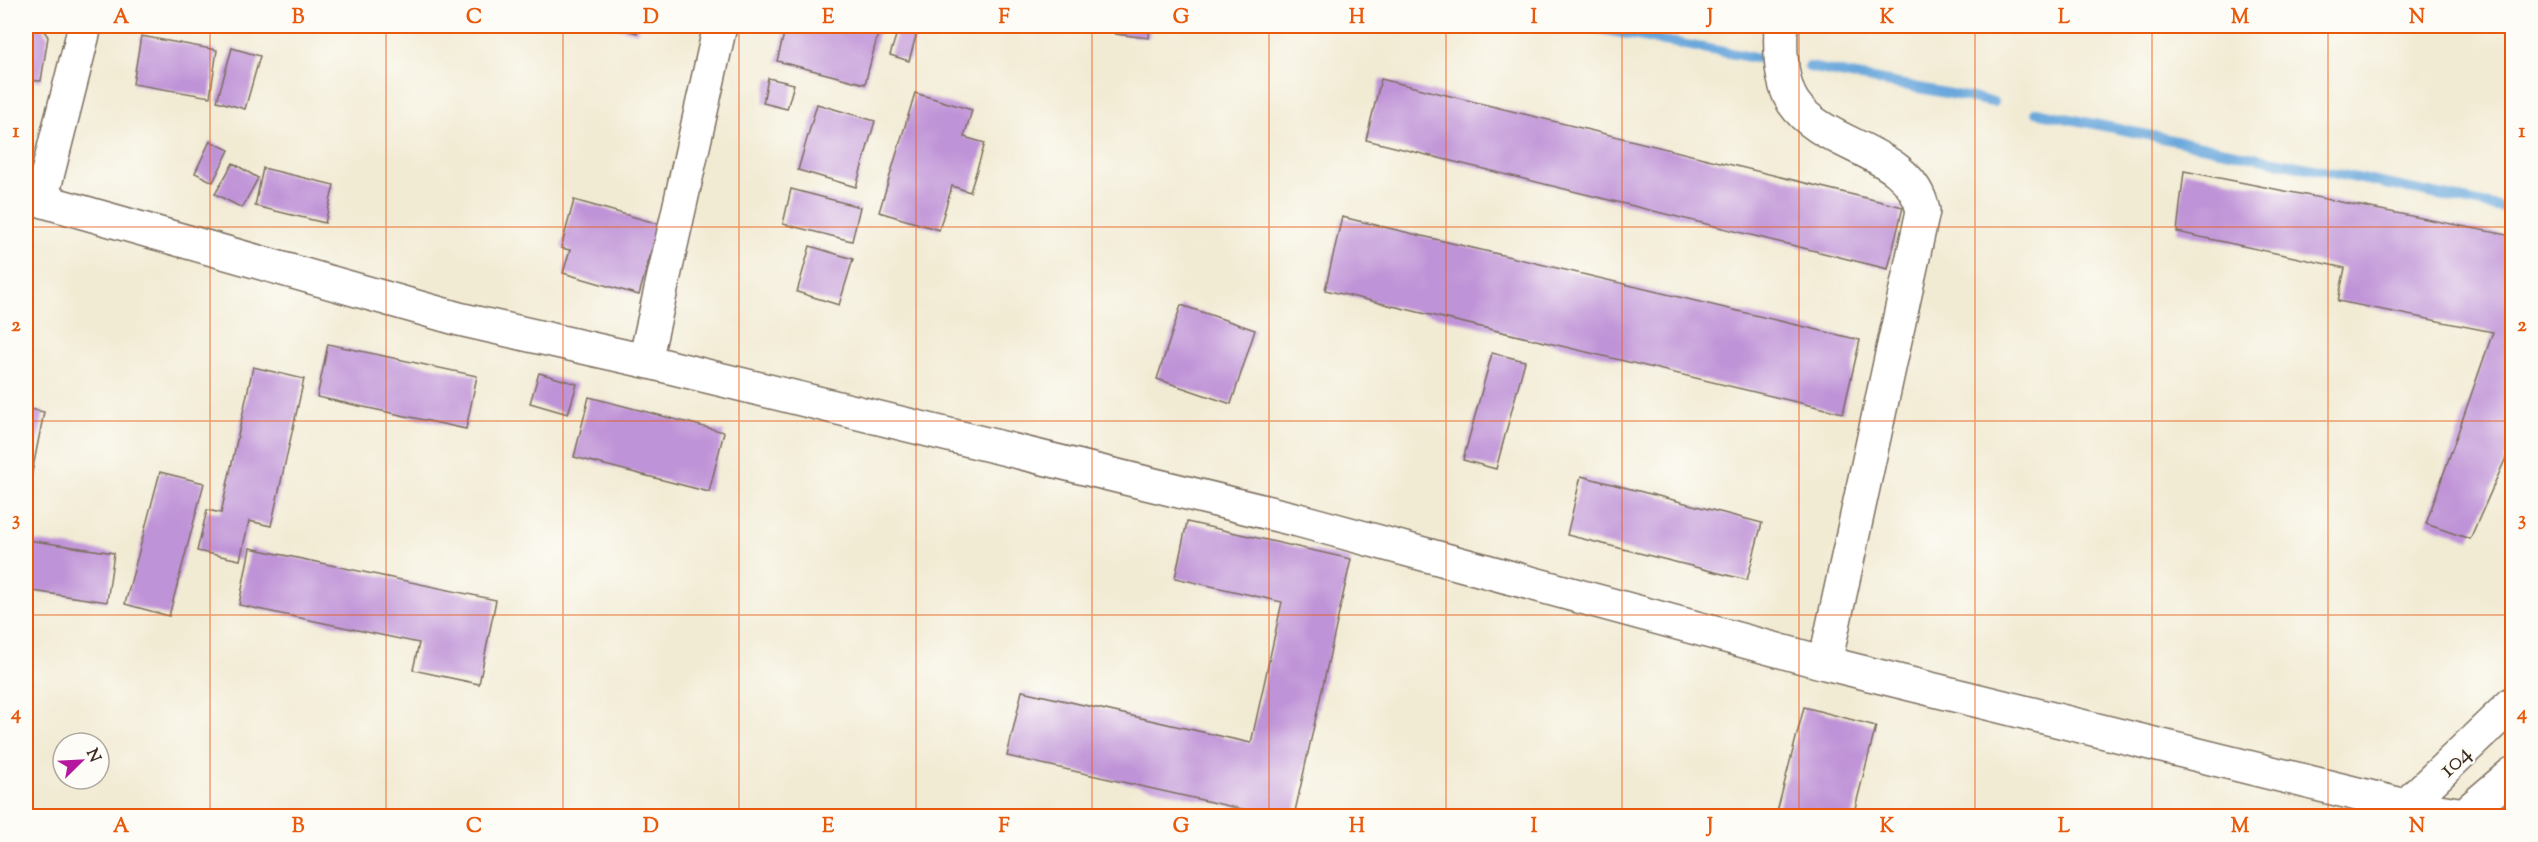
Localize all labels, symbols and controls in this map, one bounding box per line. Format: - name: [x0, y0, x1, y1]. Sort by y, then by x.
- text: A: [113, 4, 130, 33]
- text: B: [292, 4, 305, 33]
- text: C: [466, 4, 482, 33]
- text: D: [643, 4, 659, 33]
- text: E: [822, 4, 835, 33]
- text: F: [998, 4, 1010, 33]
- text: G: [1173, 4, 1190, 33]
- text: H: [1349, 4, 1365, 33]
- text: I: [1531, 4, 1538, 33]
- text: J: [1705, 4, 1713, 33]
- text: K: [1880, 4, 1895, 33]
- text: L: [2058, 4, 2071, 33]
- text: M: [2231, 4, 2250, 33]
- text: N: [2409, 4, 2425, 33]
- text: 1: [13, 118, 20, 147]
- text: 1: [2519, 118, 2526, 147]
- text: 2: [11, 312, 21, 341]
- text: 2: [2517, 312, 2527, 341]
- text: 3: [12, 506, 20, 535]
- text: 3: [2518, 506, 2526, 535]
- text: 4: [10, 700, 21, 729]
- text: 4: [2516, 700, 2527, 729]
- north arrow: [51, 731, 111, 791]
- street label: 104: [2431, 737, 2481, 787]
- text: N: [79, 745, 106, 767]
- text: A: [113, 813, 130, 842]
- text: B: [292, 813, 305, 842]
- text: C: [466, 813, 482, 842]
- text: D: [643, 813, 659, 842]
- text: E: [822, 813, 835, 842]
- text: F: [998, 813, 1010, 842]
- text: G: [1173, 813, 1190, 842]
- text: H: [1349, 813, 1365, 842]
- text: I: [1531, 813, 1538, 842]
- text: J: [1705, 813, 1713, 842]
- text: K: [1880, 813, 1895, 842]
- text: L: [2058, 813, 2071, 842]
- text: M: [2231, 813, 2250, 842]
- text: N: [2409, 813, 2425, 842]

